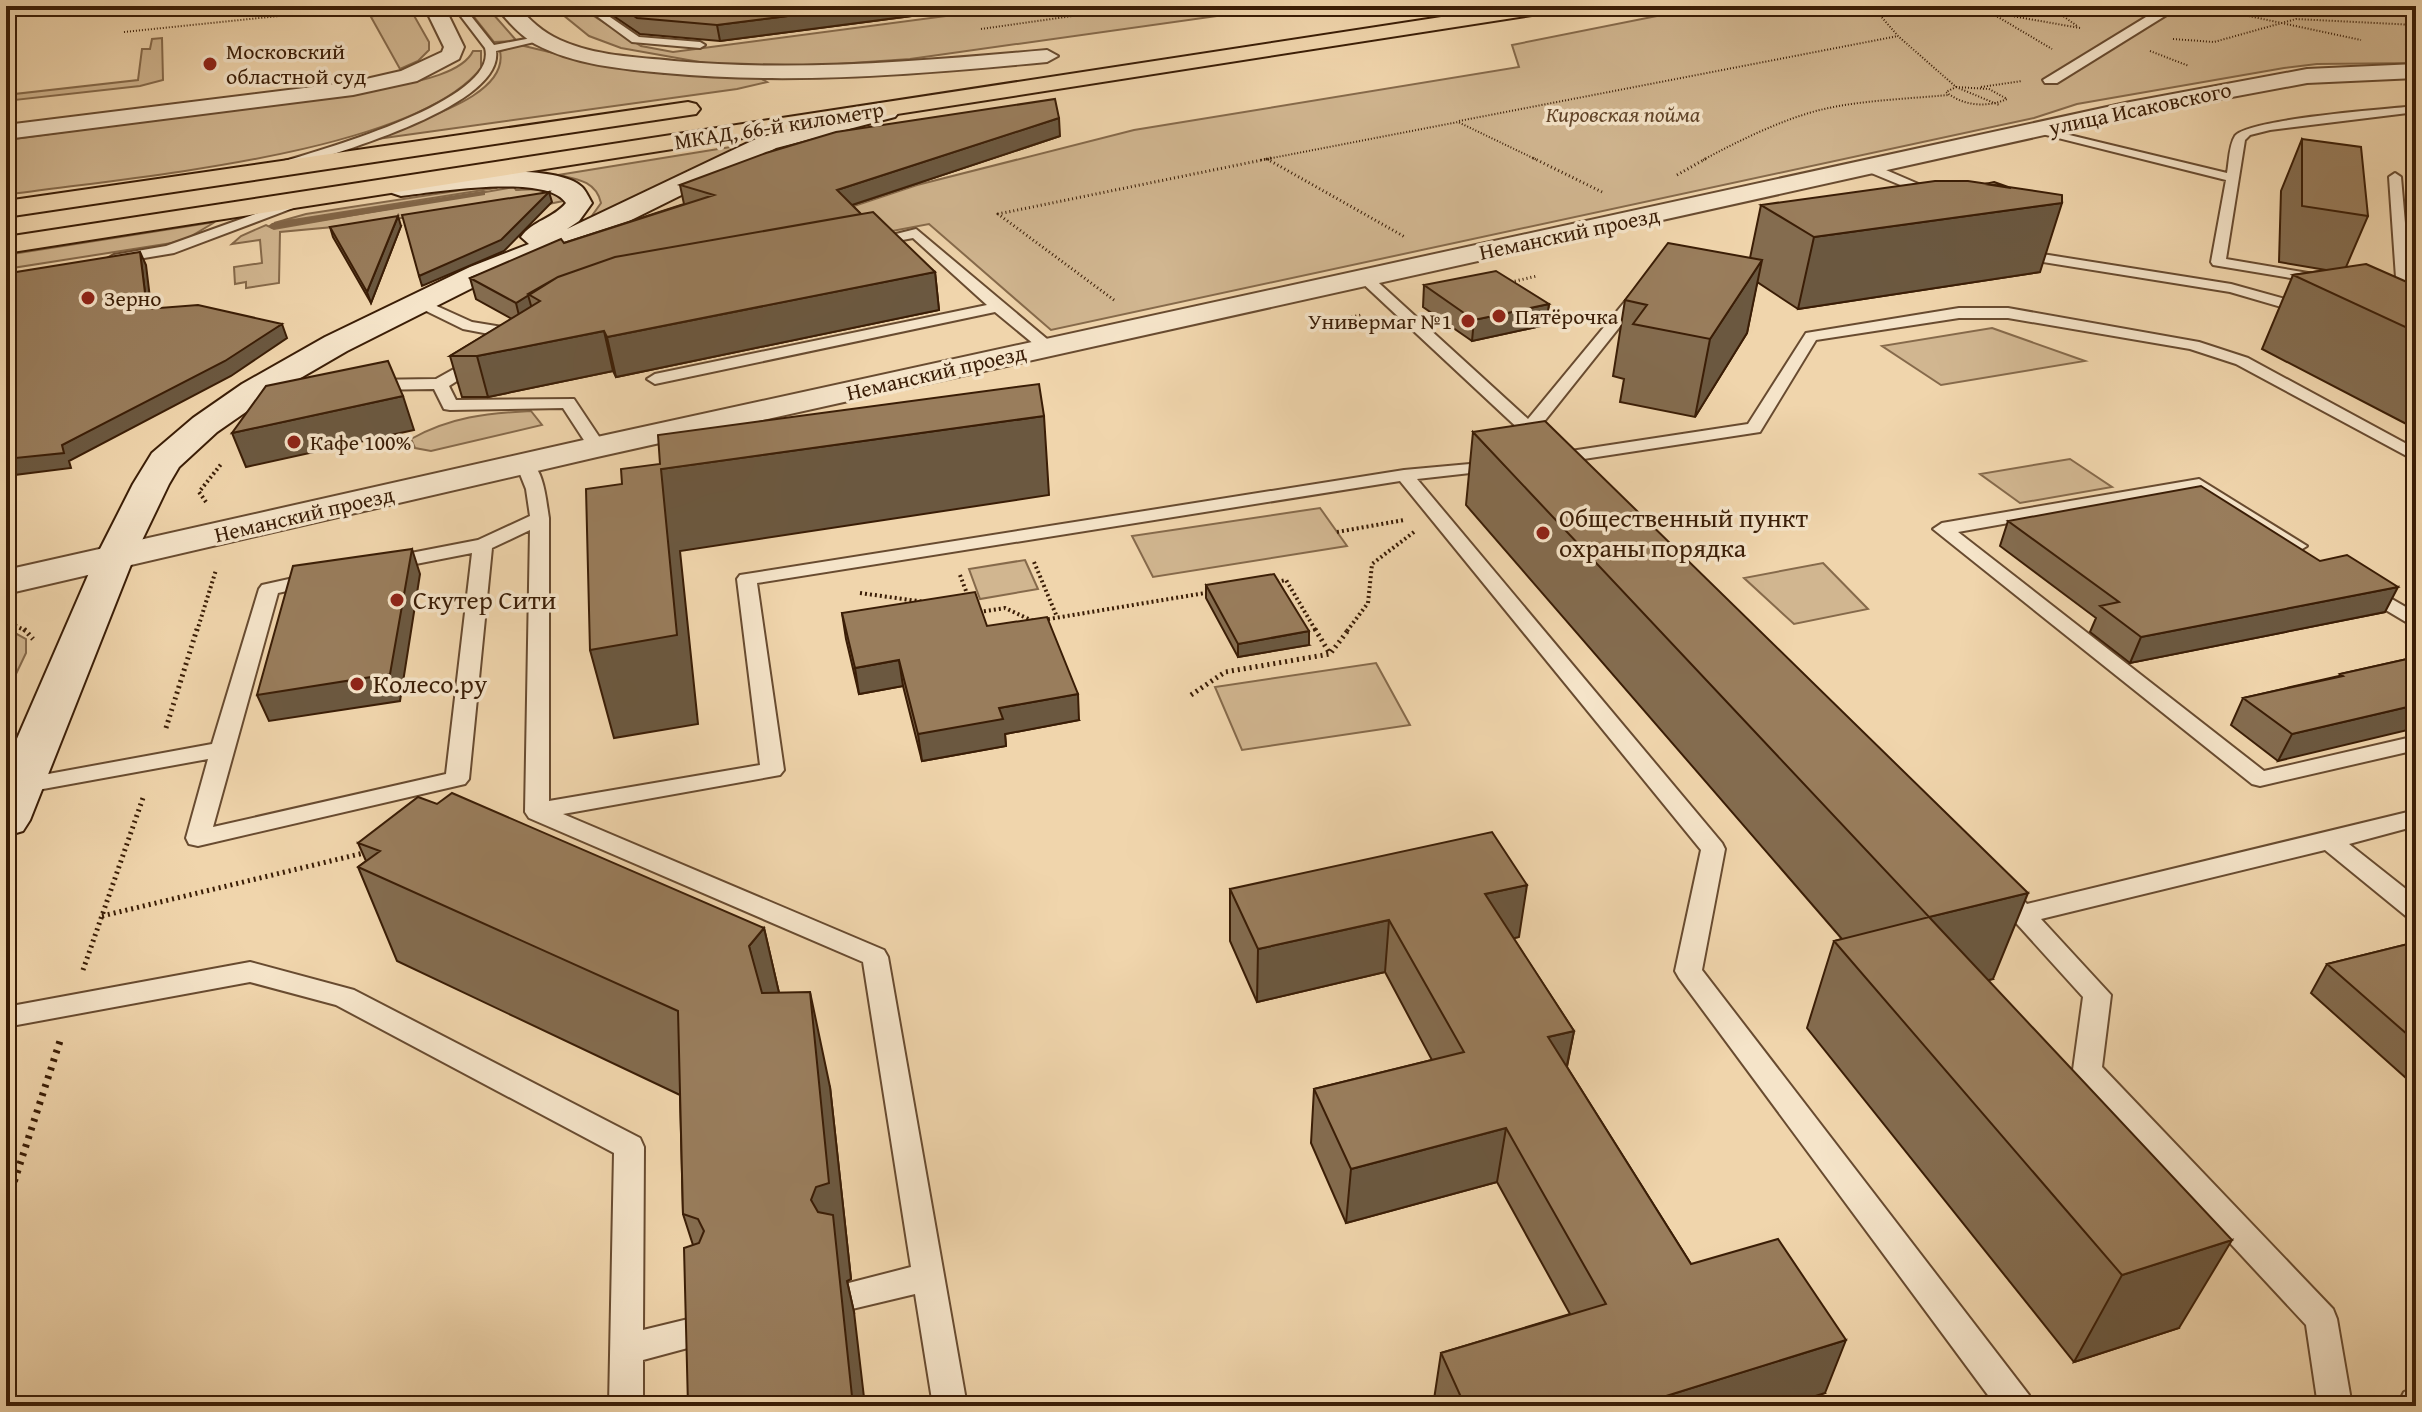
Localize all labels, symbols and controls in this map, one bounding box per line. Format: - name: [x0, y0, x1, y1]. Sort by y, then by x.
- place label: Московский областной суд: [226, 35, 366, 92]
- marker: Московский областной суд: [201, 55, 219, 73]
- street label: улица Исаковского: [2045, 73, 2234, 143]
- street label: МКАД, 66-й километр: [672, 93, 886, 157]
- park label: Кировская пойма: [1546, 98, 1700, 130]
- street label: Неманский проезд: [1476, 198, 1662, 268]
- place label: Зерно: [104, 282, 162, 314]
- marker: Зерно: [79, 289, 97, 307]
- place label: Пятёрочка: [1515, 300, 1619, 332]
- place label: Универмаг №1: [1308, 305, 1452, 337]
- marker: Пятёрочка: [1490, 307, 1508, 325]
- marker: Универмаг №1: [1459, 312, 1477, 330]
- street label: Неманский проезд: [843, 336, 1029, 408]
- place label: Кафе 100%: [310, 426, 411, 458]
- marker: Кафе 100%: [285, 433, 303, 451]
- street label: Неманский проезд: [211, 478, 397, 550]
- place label: Общественный пункт охраны порядка: [1559, 498, 1808, 567]
- marker: Общественный пункт охраны порядка: [1534, 524, 1552, 542]
- place label: Скутер Сити: [413, 580, 556, 619]
- marker: Скутер Сити: [388, 591, 406, 609]
- place label: Колесо.ру: [373, 664, 487, 703]
- marker: Колесо.ру: [348, 675, 366, 693]

